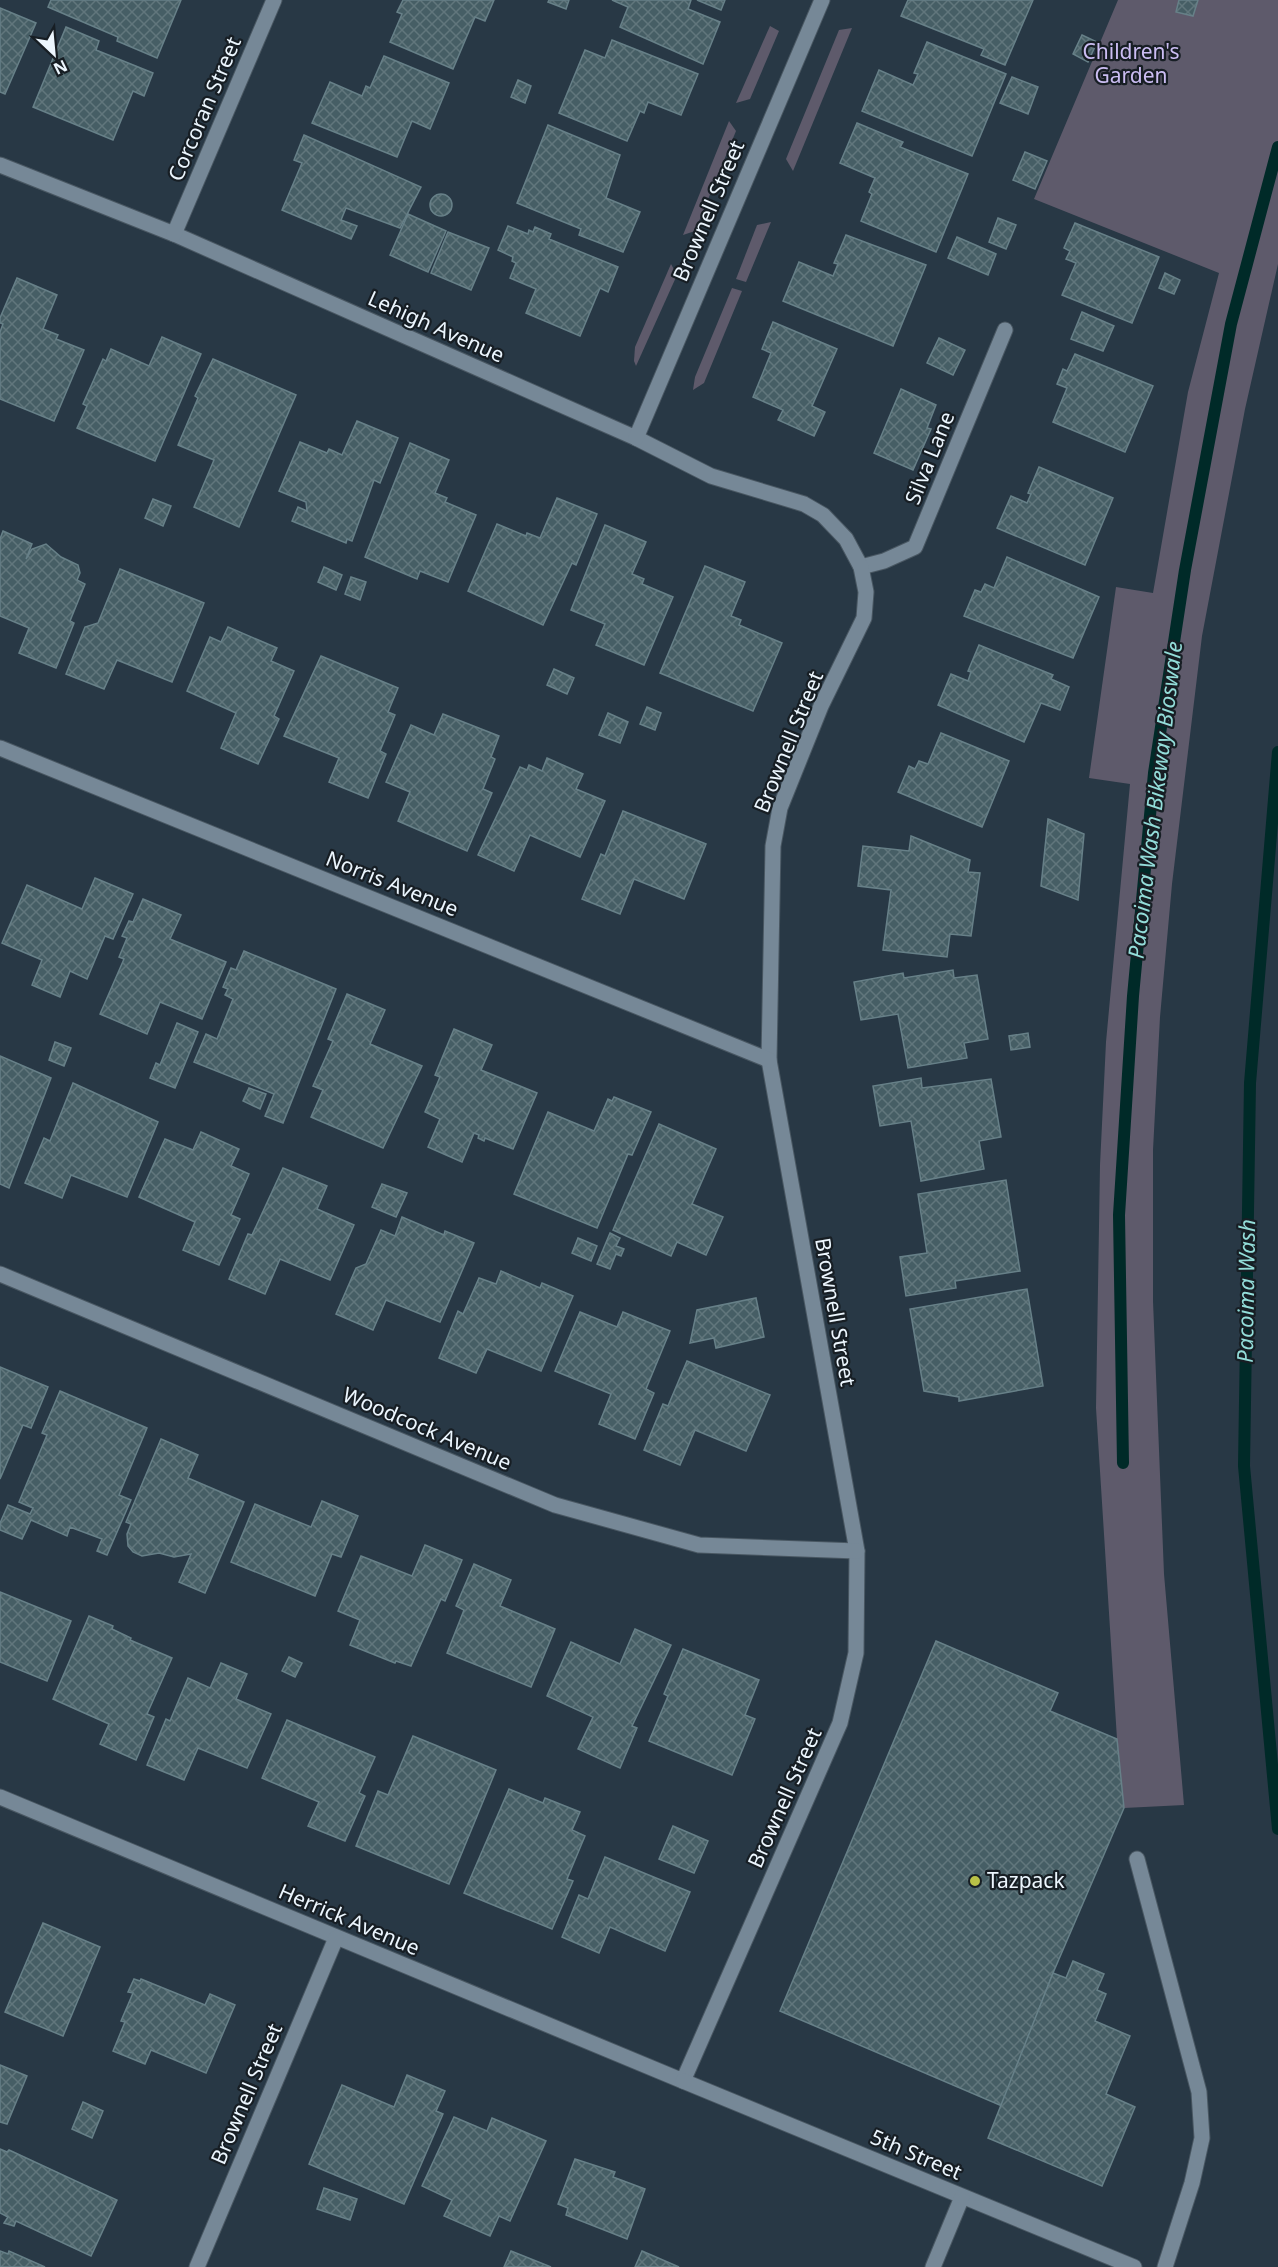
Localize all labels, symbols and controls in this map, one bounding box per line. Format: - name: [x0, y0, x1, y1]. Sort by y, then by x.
- north arrow: [24, 24, 84, 84]
- street label: Corcoran Street: [161, 32, 247, 185]
- park label: Children's Garden: [1082, 37, 1180, 89]
- text: N: [50, 55, 71, 80]
- street label: Brownell Street: [666, 136, 751, 285]
- street label: Lehigh Avenue: [364, 284, 509, 369]
- street label: Silva Lane: [898, 407, 960, 508]
- water label: Pacoima Wash Bikeway Bioswale: [1120, 640, 1188, 960]
- street label: Brownell Street: [747, 666, 829, 817]
- street label: Norris Avenue: [322, 844, 463, 922]
- water label: Pacoima Wash: [1229, 1219, 1261, 1363]
- street label: Brownell Street: [809, 1235, 863, 1389]
- street label: Woodcock Avenue: [339, 1380, 516, 1476]
- street label: Brownell Street: [741, 1723, 828, 1872]
- place label: Tazpack: [987, 1866, 1065, 1894]
- marker: Tazpack: [968, 1874, 982, 1888]
- street label: Herrick Avenue: [275, 1877, 424, 1961]
- street label: Brownell Street: [204, 2019, 289, 2168]
- street label: 5th Street: [866, 2122, 967, 2186]

